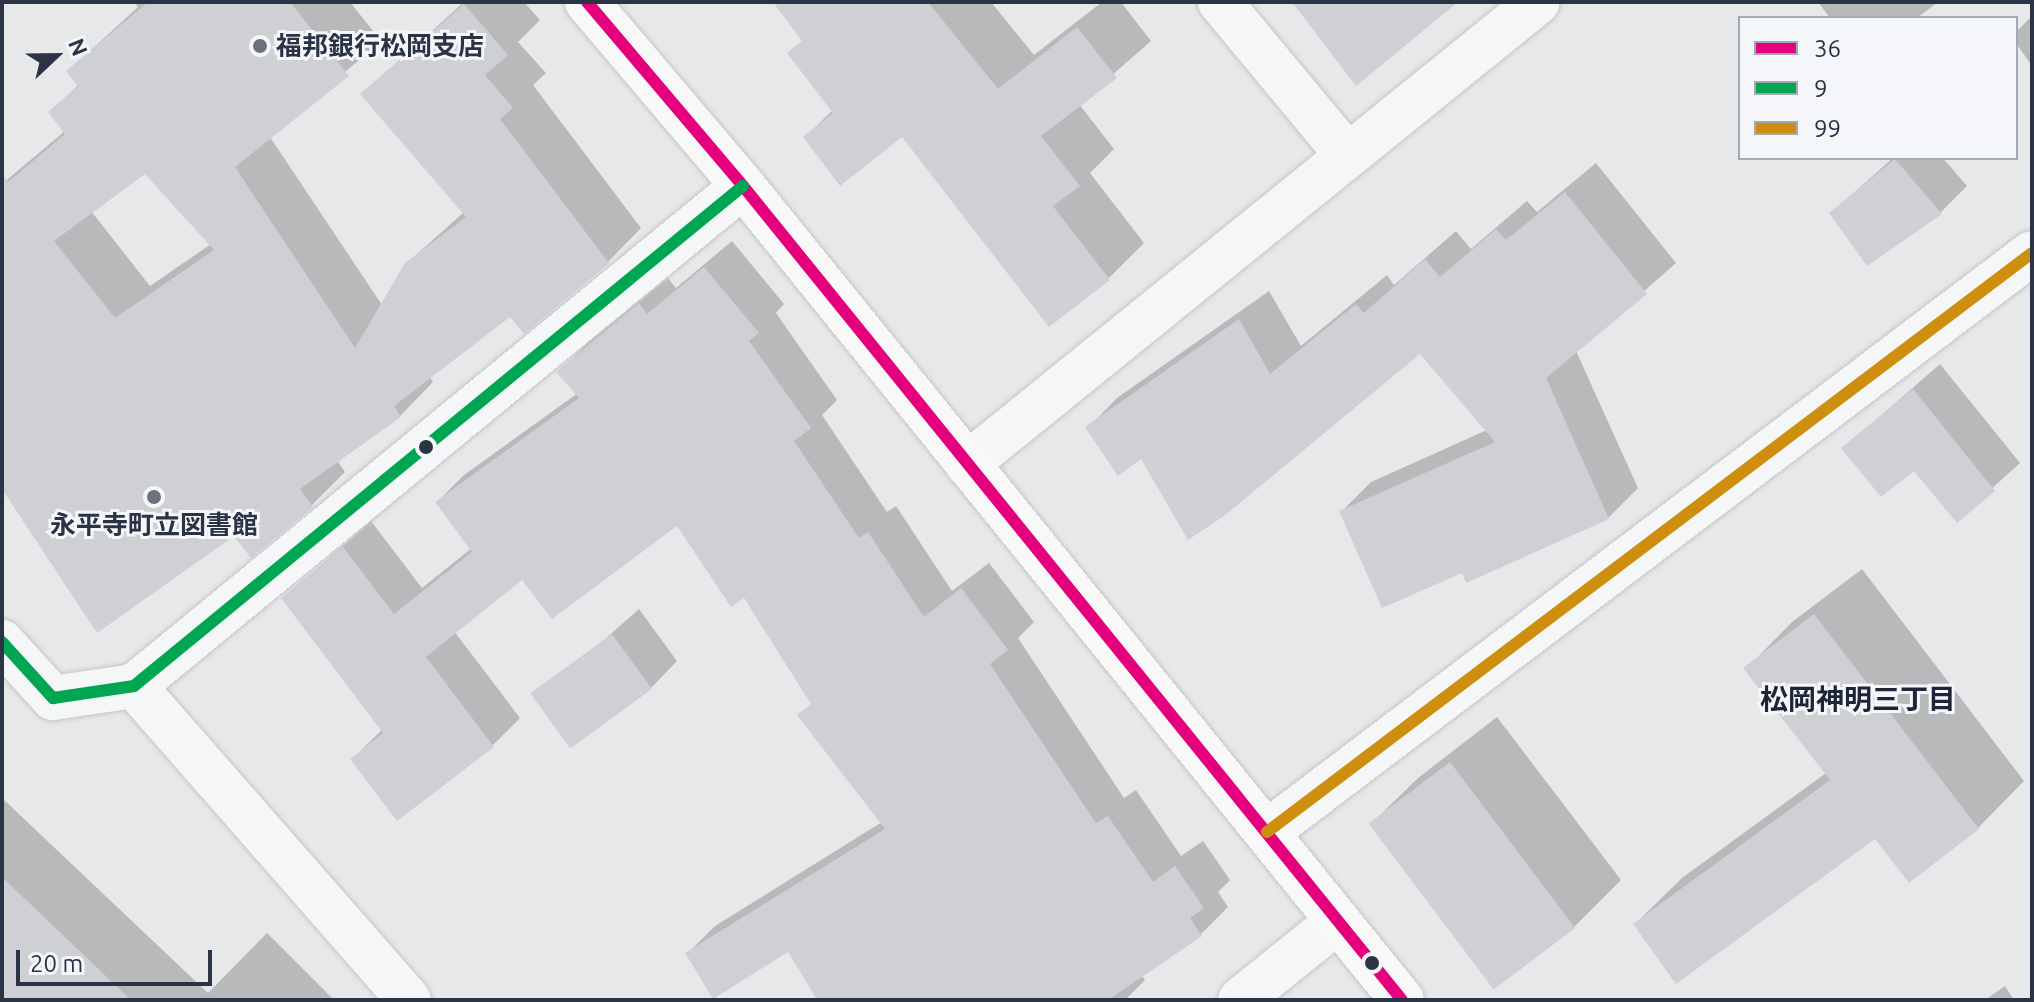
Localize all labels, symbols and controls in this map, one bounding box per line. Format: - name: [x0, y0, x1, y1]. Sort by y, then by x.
- north arrow: [16, 16, 96, 96]
- legend: [1738, 16, 2018, 160]
- place label: 福邦銀行松岡支店: [276, 30, 484, 62]
- text: N: [64, 35, 93, 59]
- text: 36: [1814, 35, 1841, 62]
- marker: 福邦銀行松岡支店: [251, 37, 269, 55]
- text: 9: [1814, 75, 1828, 102]
- text: 99: [1814, 115, 1841, 142]
- unlabelled marker: [418, 439, 434, 455]
- marker: 永平寺町立図書館: [145, 488, 163, 506]
- place label: 永平寺町立図書館: [50, 509, 258, 541]
- district label: 松岡神明三丁目: [1760, 682, 1956, 716]
- scale bar: [20, 934, 216, 984]
- text: 20 m: [30, 950, 83, 977]
- unlabelled marker: [1364, 955, 1380, 971]

